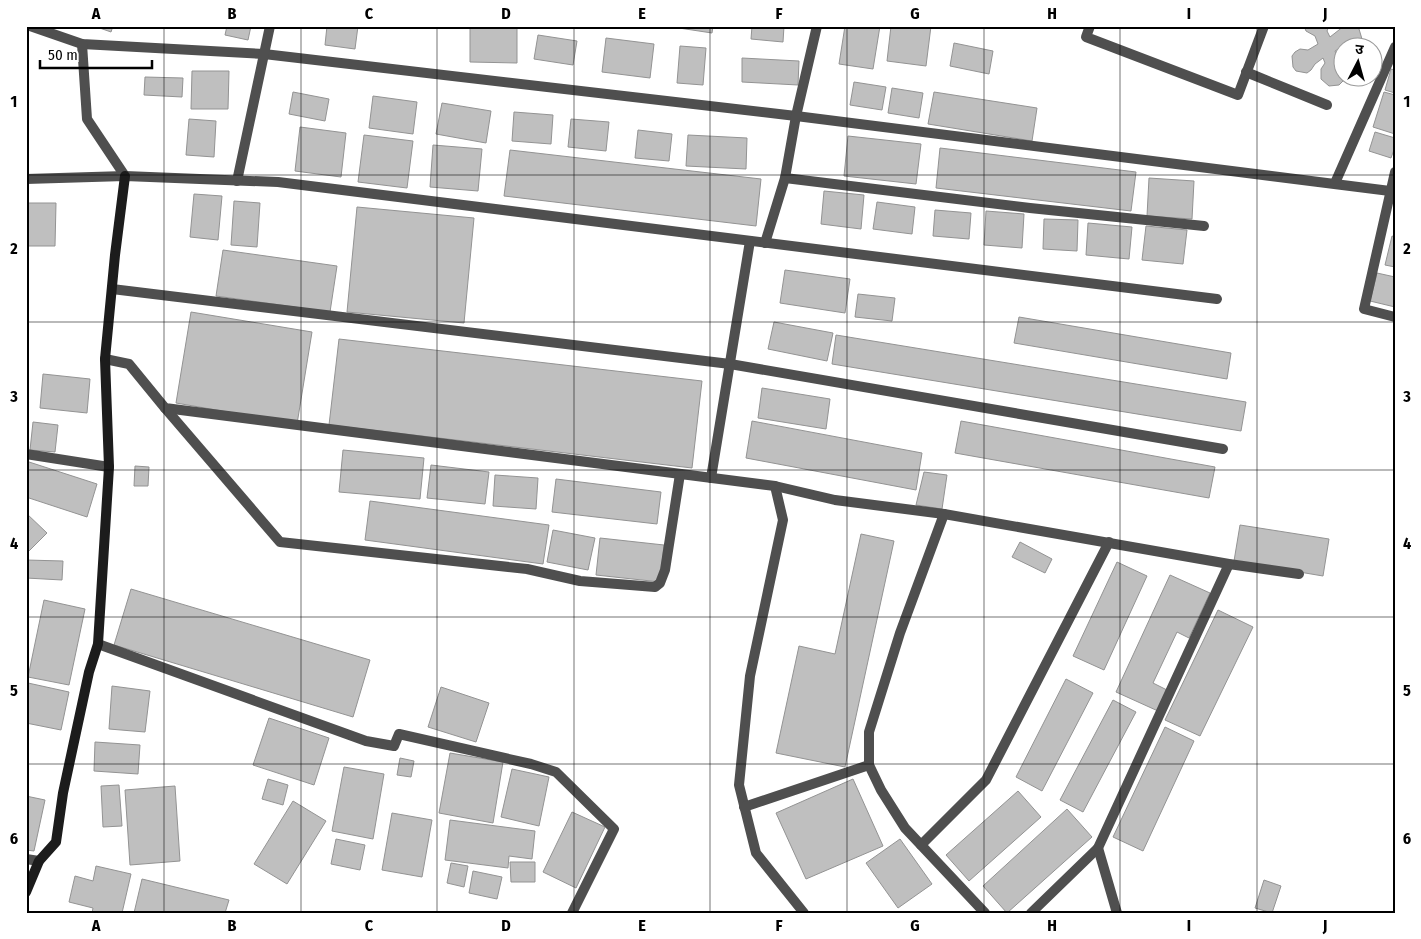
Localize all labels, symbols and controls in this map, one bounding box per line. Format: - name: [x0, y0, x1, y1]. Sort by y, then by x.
- text: A: [91, 4, 101, 23]
- text: B: [228, 4, 237, 23]
- text: C: [365, 4, 374, 23]
- text: D: [501, 4, 511, 23]
- text: E: [638, 4, 646, 23]
- text: F: [775, 4, 783, 23]
- text: G: [910, 4, 920, 23]
- text: H: [1047, 4, 1057, 23]
- text: I: [1187, 4, 1191, 23]
- text: J: [1322, 4, 1327, 23]
- scale bar: [40, 38, 152, 70]
- north arrow: [1334, 38, 1384, 88]
- text: उ: [1354, 41, 1365, 59]
- text: 50 m: [48, 46, 78, 64]
- text: 1: [11, 92, 17, 111]
- text: 1: [1404, 92, 1410, 111]
- text: 2: [9, 239, 18, 258]
- text: 2: [1402, 239, 1411, 258]
- text: 3: [9, 387, 18, 406]
- text: 3: [1402, 387, 1411, 406]
- text: 4: [10, 534, 18, 553]
- text: 4: [1403, 534, 1411, 553]
- text: 5: [10, 681, 18, 700]
- text: 5: [1403, 681, 1411, 700]
- text: 6: [10, 829, 18, 848]
- text: 6: [1403, 829, 1411, 848]
- text: A: [91, 916, 101, 935]
- text: B: [228, 916, 237, 935]
- text: C: [365, 916, 374, 935]
- text: D: [501, 916, 511, 935]
- text: E: [638, 916, 646, 935]
- text: F: [775, 916, 783, 935]
- text: G: [910, 916, 920, 935]
- text: H: [1047, 916, 1057, 935]
- text: I: [1187, 916, 1191, 935]
- text: J: [1322, 916, 1327, 935]

